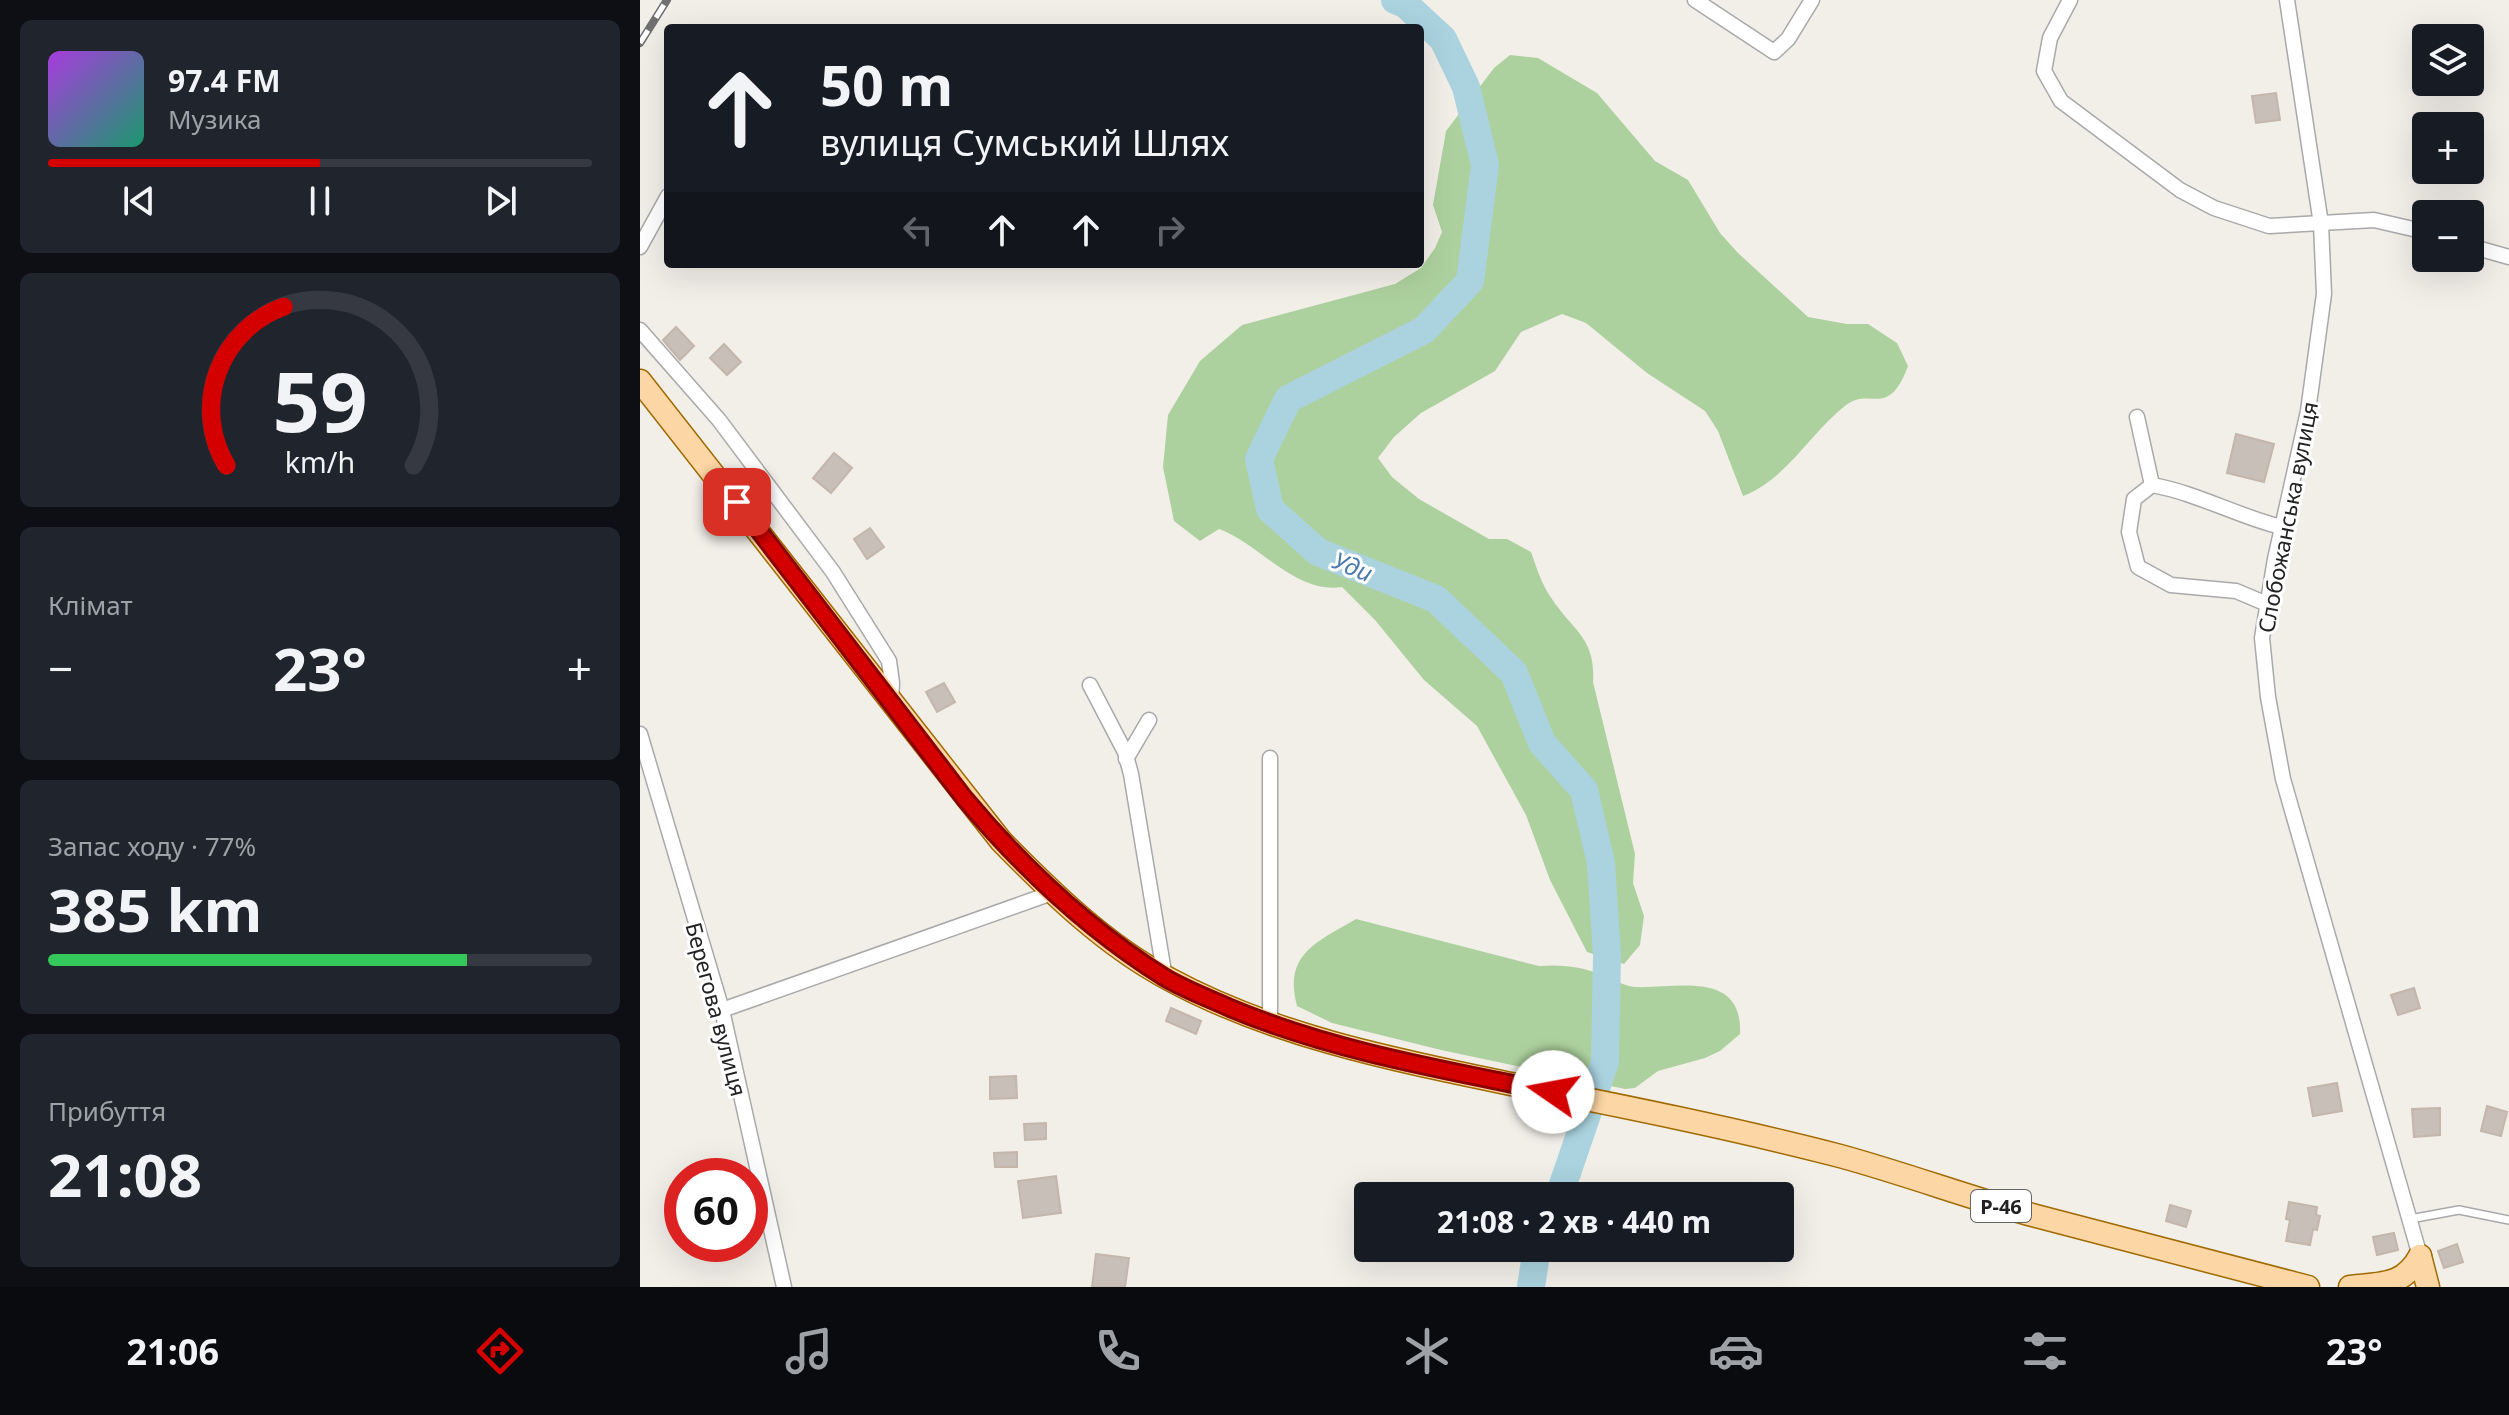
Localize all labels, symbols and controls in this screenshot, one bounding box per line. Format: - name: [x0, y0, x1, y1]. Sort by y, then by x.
- map controls: [2412, 24, 2484, 272]
- button: layers: [2412, 24, 2484, 96]
- text: 50 m: [820, 46, 953, 122]
- icon: ahead: [688, 56, 792, 160]
- text: 97.4 FM: [168, 60, 280, 101]
- text: Музика: [168, 101, 261, 137]
- button: +: [2412, 112, 2484, 184]
- text: вулиця Сумський Шлях: [820, 118, 1229, 167]
- icon: previous: [117, 179, 161, 223]
- icon: pause: [298, 179, 342, 223]
- icon: next: [479, 179, 523, 223]
- button: −: [2412, 200, 2484, 272]
- icon: left: [896, 208, 940, 252]
- icon: ahead: [980, 208, 1024, 252]
- icon: ahead: [1064, 208, 1108, 252]
- icon: right: [1148, 208, 1192, 252]
- text: 59: [272, 343, 368, 456]
- street label: Слобожанська вулиця: [2250, 399, 2324, 635]
- text: km/h: [285, 442, 355, 481]
- pin: [703, 468, 771, 536]
- icon: arrive: [715, 480, 759, 524]
- water label: Уди: [1328, 543, 1378, 589]
- text: Клімат: [48, 587, 132, 623]
- text: 23°: [273, 627, 367, 709]
- text: −: [48, 638, 73, 698]
- text: +: [567, 638, 592, 698]
- text: Запас ходу · 77%: [48, 828, 256, 864]
- text: 385 km: [48, 868, 262, 950]
- street label: Берегова вулиця: [679, 919, 755, 1099]
- position arrow: [1511, 1050, 1595, 1134]
- text: Прибуття: [48, 1093, 166, 1129]
- text: 21:08: [48, 1133, 202, 1215]
- speed limit sign: 60: [664, 1158, 768, 1262]
- road number: Р-46: [1971, 1190, 2031, 1222]
- text: 21:08 · 2 хв · 440 m: [1437, 1201, 1711, 1242]
- icon: directions: [472, 1323, 528, 1379]
- icon: music: [781, 1323, 837, 1379]
- icon: phone: [1090, 1323, 1146, 1379]
- icon: climate: [1399, 1323, 1455, 1379]
- icon: car: [1708, 1323, 1764, 1379]
- icon: filters: [2017, 1323, 2073, 1379]
- text: 21:06: [127, 1327, 219, 1376]
- text: 23°: [2326, 1327, 2382, 1376]

